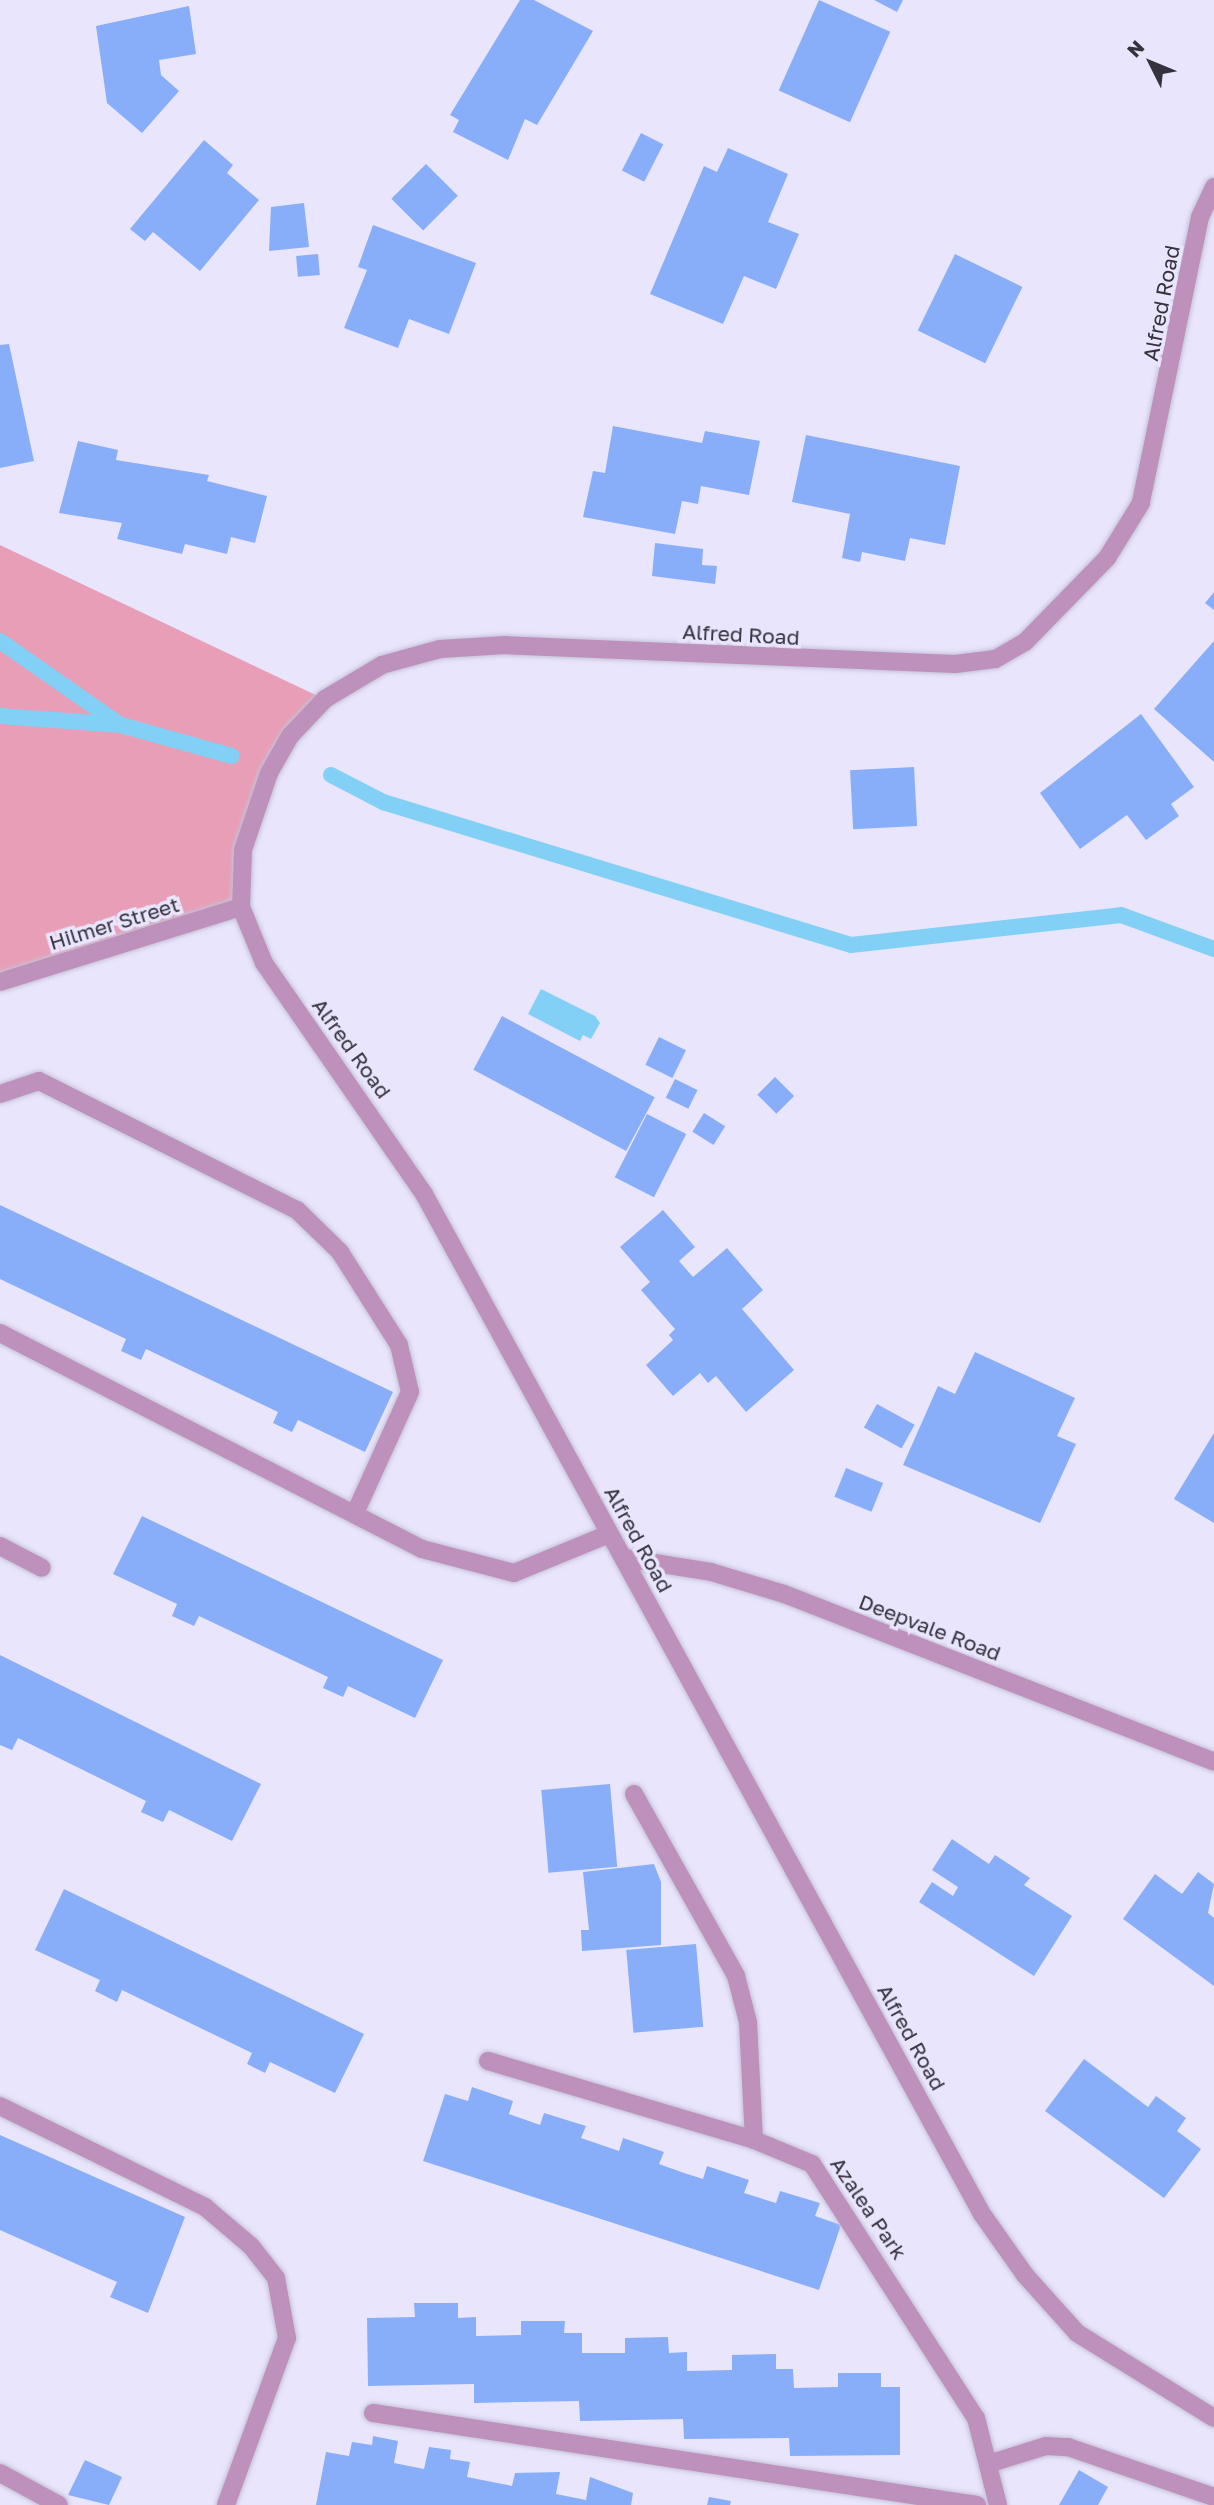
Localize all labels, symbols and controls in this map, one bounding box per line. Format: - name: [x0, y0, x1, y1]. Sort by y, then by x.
- north arrow: [1116, 28, 1186, 98]
- text: N: [1122, 35, 1149, 61]
- street label: Alfred Road: [1137, 243, 1185, 363]
- street label: Alfred Road: [682, 618, 800, 650]
- street label: Hilmer Street: [46, 891, 182, 955]
- street label: Alfred Road: [307, 993, 397, 1103]
- street label: Alfred Road: [600, 1482, 678, 1596]
- street label: Deepvale Road: [855, 1588, 1005, 1666]
- street label: Alfred Road: [873, 1980, 951, 2094]
- street label: Azalea Park: [826, 2152, 912, 2264]

